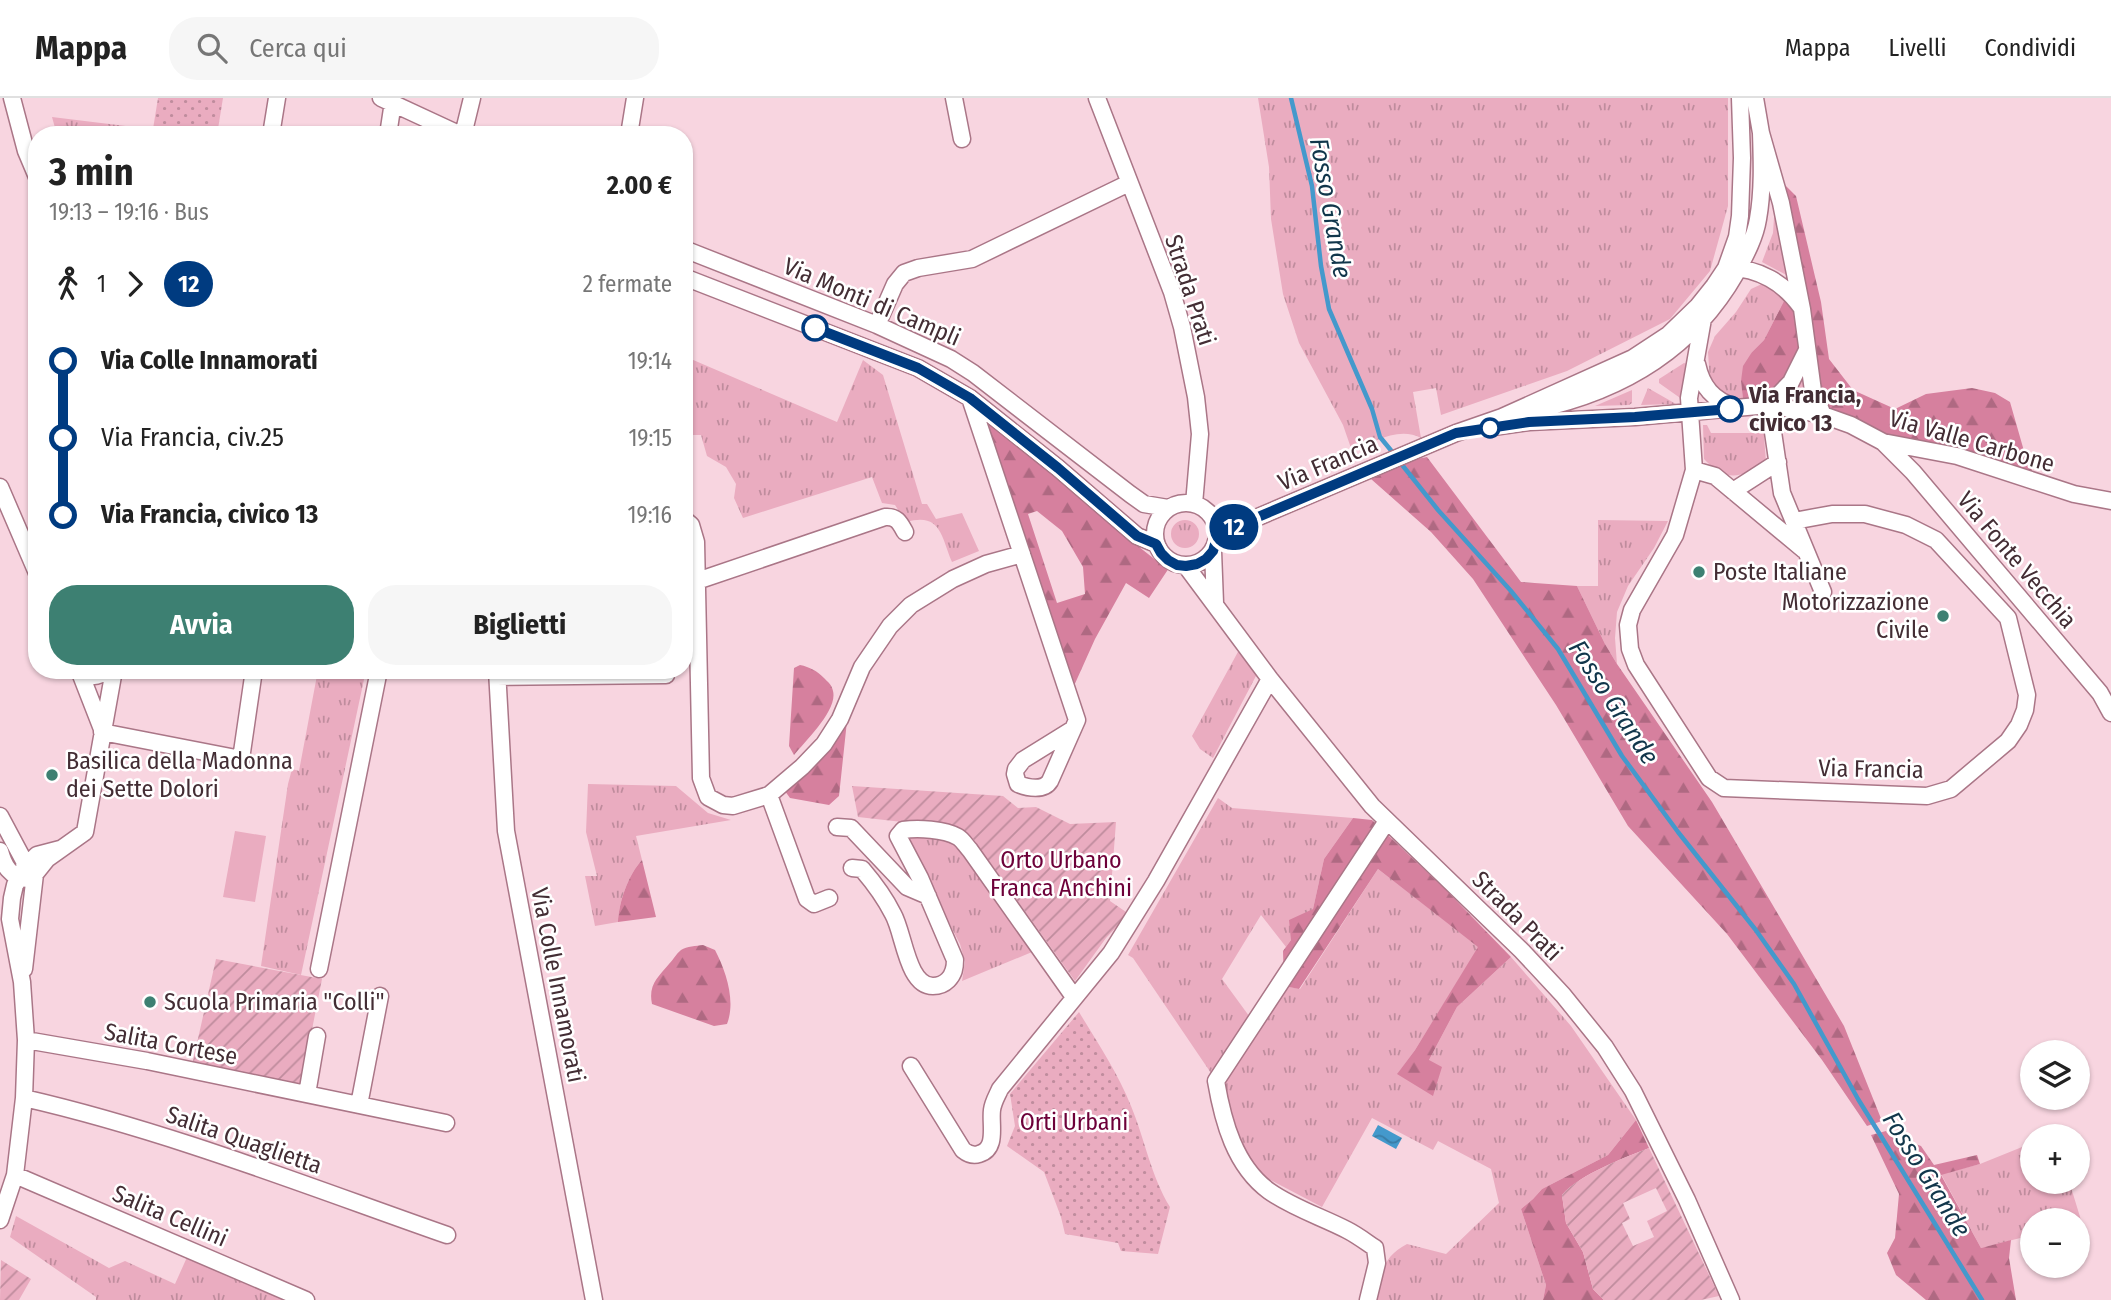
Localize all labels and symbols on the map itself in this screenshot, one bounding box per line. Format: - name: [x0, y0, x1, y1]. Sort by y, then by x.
- water label: Fosso Grande: [1303, 136, 1358, 281]
- street label: Strada Prati: [1159, 231, 1221, 349]
- street label: Via Monti di Campli: [779, 252, 965, 352]
- unlabelled marker: [802, 315, 828, 341]
- place label: Via Francia, civico 13: [1748, 381, 1861, 437]
- marker: Via Francia, civico 13: [1717, 396, 1743, 422]
- street label: Via Valle Carbone: [1886, 404, 2058, 478]
- unlabelled marker: [1480, 418, 1500, 438]
- street label: Via Francia: [1274, 430, 1382, 496]
- street label: Via Fonte Vecchia: [1952, 486, 2082, 634]
- line badge: 12: [1202, 504, 1266, 550]
- place label: Poste Italiane: [1713, 558, 1847, 586]
- marker: Poste Italiane: [1691, 564, 1707, 580]
- place label: Motorizzazione Civile: [1782, 588, 1929, 644]
- marker: Motorizzazione Civile: [1935, 608, 1951, 624]
- water label: Fosso Grande: [1562, 634, 1665, 770]
- place label: Basilica della Madonna dei Sette Dolori: [66, 747, 293, 803]
- street label: Via Francia: [1818, 754, 1924, 784]
- marker: Basilica della Madonna dei Sette Dolori: [44, 767, 60, 783]
- park label: Orto Urbano Franca Anchini: [990, 846, 1132, 902]
- street label: Strada Prati: [1467, 866, 1567, 966]
- street label: Via Colle Innamorati: [525, 885, 591, 1085]
- place label: Scuola Primaria "Colli": [164, 988, 385, 1016]
- marker: Scuola Primaria "Colli": [142, 994, 158, 1010]
- street label: Salita Cortese: [102, 1017, 240, 1071]
- street label: Salita Quaglietta: [162, 1100, 326, 1180]
- water label: Fosso Grande: [1876, 1106, 1977, 1243]
- park label: Orti Urbani: [1020, 1108, 1128, 1136]
- street label: Salita Cellini: [108, 1179, 232, 1253]

